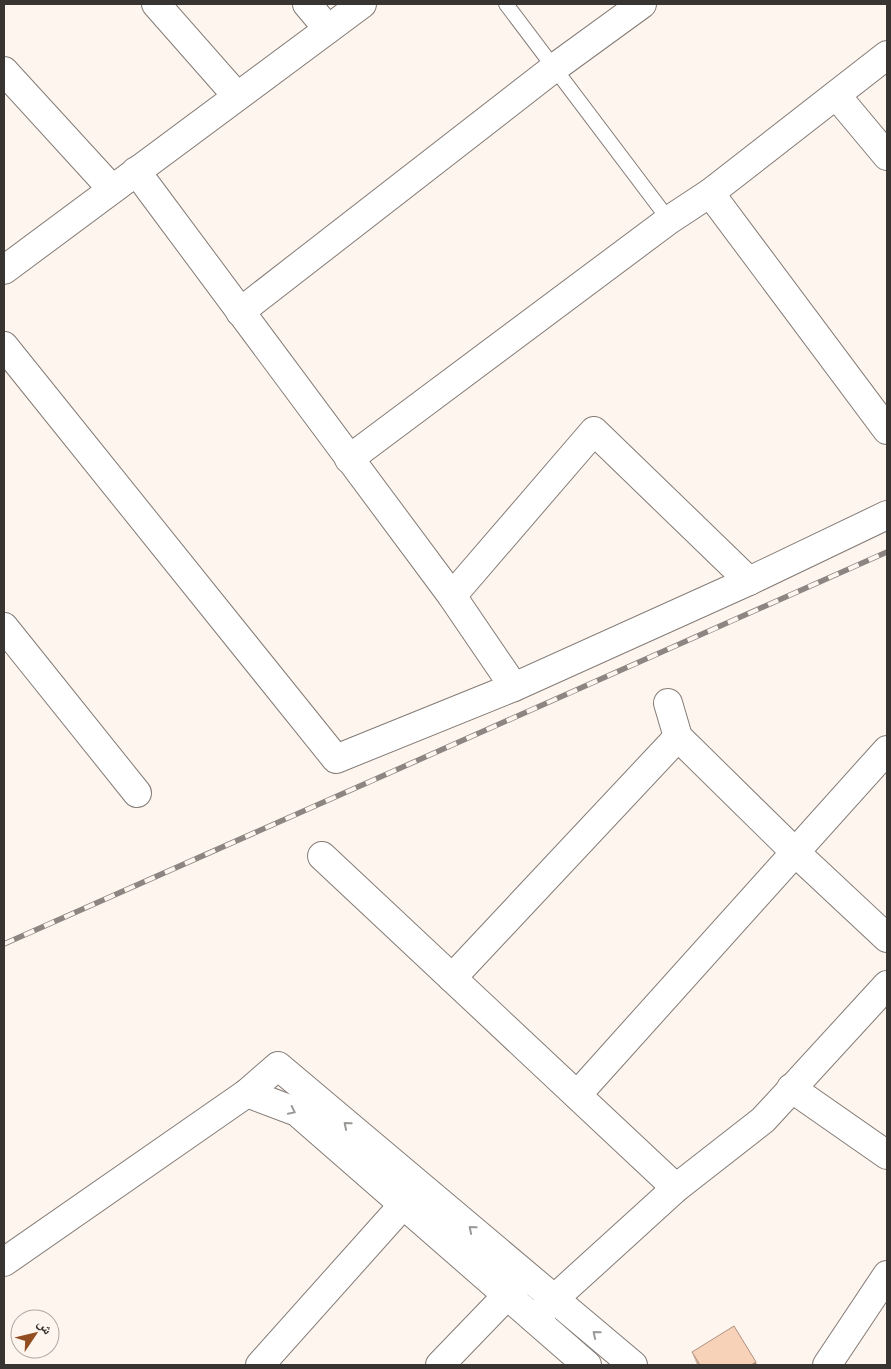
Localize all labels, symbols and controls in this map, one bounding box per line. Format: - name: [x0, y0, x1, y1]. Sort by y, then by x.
- one-way arrow: [287, 1105, 296, 1115]
- one-way arrow: [344, 1121, 353, 1130]
- one-way arrow: [468, 1226, 477, 1235]
- north arrow: [10, 1309, 60, 1359]
- text: ش: [34, 1316, 57, 1338]
- one-way arrow: [593, 1331, 602, 1340]

